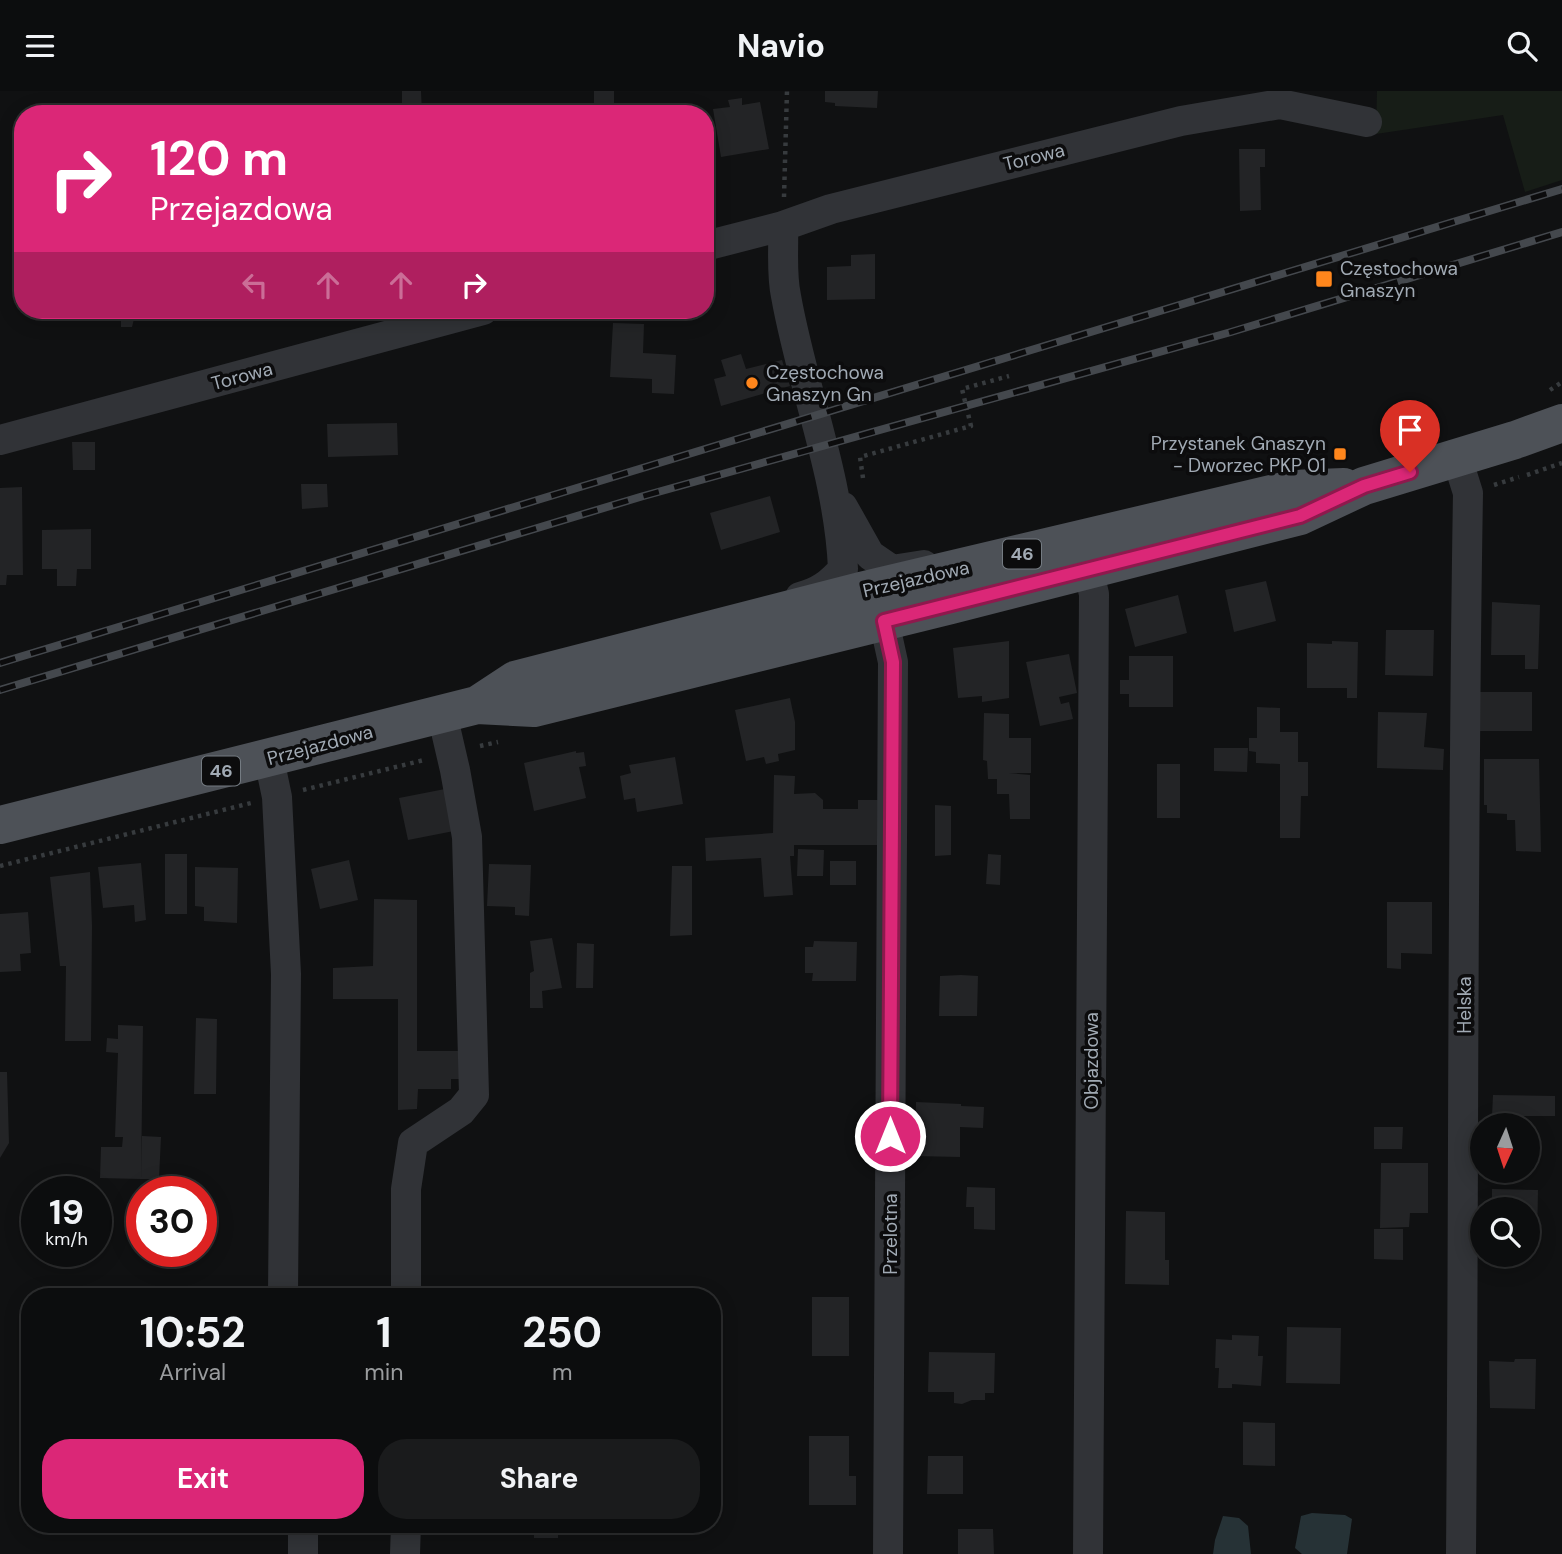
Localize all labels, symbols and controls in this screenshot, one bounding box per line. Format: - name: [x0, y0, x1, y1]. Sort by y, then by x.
- text: Navio: [737, 25, 825, 67]
- icon: menu: [21, 27, 59, 65]
- icon: search: [1503, 27, 1541, 65]
- text: 120 m: [150, 126, 288, 190]
- icon: right: [35, 133, 126, 224]
- street label: Torowa: [1001, 137, 1067, 177]
- text: Przejazdowa: [150, 188, 333, 230]
- place label: Częstochowa Gnaszyn: [1340, 256, 1458, 303]
- icon: left: [236, 266, 274, 304]
- icon: ahead: [309, 266, 347, 304]
- icon: ahead: [382, 266, 420, 304]
- icon: right: [455, 266, 493, 304]
- marker: Częstochowa Gnaszyn: [1314, 269, 1334, 289]
- street label: Torowa: [209, 356, 275, 396]
- place label: Częstochowa Gnaszyn Gn: [766, 360, 884, 407]
- marker: Częstochowa Gnaszyn Gn: [744, 375, 760, 391]
- pin: [1380, 400, 1440, 472]
- icon: arrive: [1391, 411, 1429, 449]
- place label: Przystanek Gnaszyn - Dworzec PKP 01: [1151, 431, 1326, 478]
- marker: Przystanek Gnaszyn - Dworzec PKP 01: [1332, 446, 1348, 462]
- road number: 46: [1003, 539, 1041, 568]
- street label: Przejazdowa: [860, 555, 972, 603]
- street label: Przejazdowa: [264, 719, 376, 771]
- road number: 46: [202, 757, 240, 785]
- street label: Helska: [1452, 976, 1477, 1034]
- street label: Objazdowa: [1079, 1012, 1104, 1110]
- position arrow: [853, 1099, 927, 1173]
- north arrow: [1470, 1113, 1540, 1183]
- map controls: [1470, 1113, 1540, 1267]
- speed limit sign: 30: [126, 1176, 217, 1267]
- text: 19: [49, 1189, 84, 1235]
- street label: Przelotna: [878, 1193, 903, 1275]
- button: search: [1470, 1197, 1540, 1267]
- text: km/h: [45, 1227, 88, 1251]
- text: 10:52: [140, 1305, 245, 1360]
- text: 1: [376, 1305, 391, 1360]
- text: 250: [522, 1305, 602, 1360]
- text: Arrival: [159, 1357, 226, 1387]
- text: min: [364, 1357, 403, 1387]
- text: m: [552, 1357, 572, 1387]
- button: Exit: [42, 1439, 364, 1519]
- button: Share: [378, 1439, 700, 1519]

